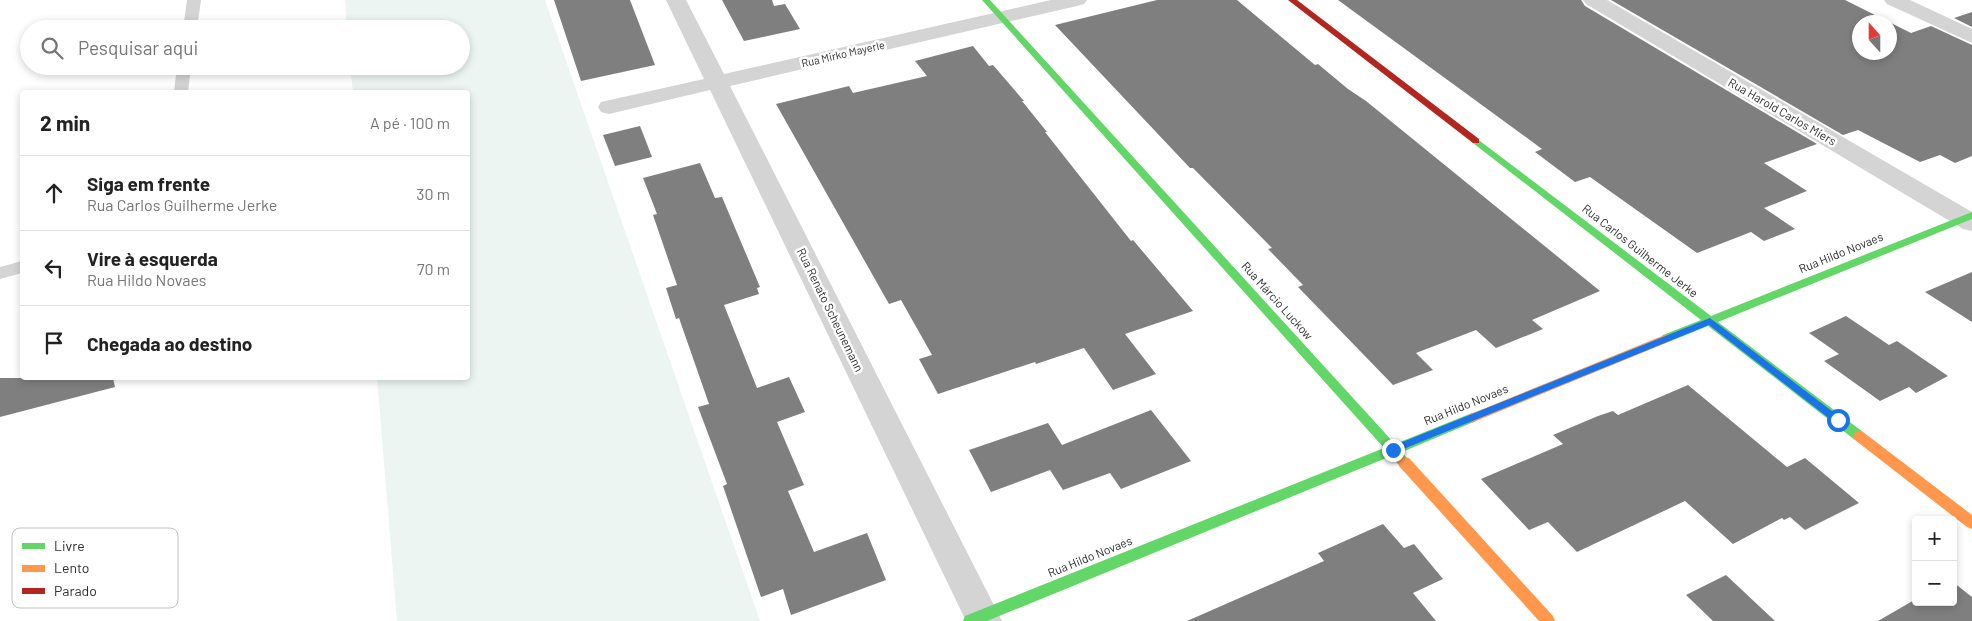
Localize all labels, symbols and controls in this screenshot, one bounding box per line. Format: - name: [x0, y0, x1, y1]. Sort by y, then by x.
- north arrow: [1852, 15, 1897, 60]
- search box: [20, 20, 470, 75]
- icon: search: [38, 34, 66, 62]
- text: Pesquisar aqui: [78, 36, 198, 59]
- street label: Rua Mirko Mayerle: [800, 38, 886, 69]
- street label: Rua Harold Carlos Miers: [1726, 75, 1839, 148]
- text: 2 min: [40, 110, 90, 135]
- text: A pé · 100 m: [370, 113, 450, 132]
- text: Siga em frente: [87, 172, 210, 195]
- icon: ahead: [40, 179, 68, 207]
- text: 30 m: [416, 184, 450, 203]
- text: Rua Carlos Guilherme Jerke: [87, 195, 277, 214]
- street label: Rua Carlos Guilherme Jerke: [1580, 201, 1701, 300]
- street label: Rua Hildo Novaes: [1796, 229, 1885, 275]
- street label: Rua Renato Scheunemann: [795, 245, 867, 374]
- text: Vire à esquerda: [87, 247, 218, 270]
- icon: left: [40, 254, 68, 282]
- text: 70 m: [417, 259, 450, 278]
- street label: Rua Márcio Luckow: [1239, 259, 1317, 342]
- text: Rua Hildo Novaes: [87, 270, 207, 289]
- icon: arrive: [40, 329, 68, 357]
- text: Chegada ao destino: [87, 332, 252, 355]
- street label: Rua Hildo Novaes: [1421, 381, 1510, 427]
- route start: [1827, 409, 1850, 432]
- route end: [1382, 439, 1405, 462]
- map controls: [1912, 516, 1957, 606]
- button: +: [1912, 516, 1957, 561]
- legend: [12, 528, 178, 608]
- street label: Rua Hildo Novaes: [1045, 533, 1134, 579]
- text: Livre: [54, 537, 85, 554]
- text: Lento: [54, 559, 89, 576]
- button: −: [1912, 561, 1957, 606]
- text: Parado: [54, 582, 97, 599]

